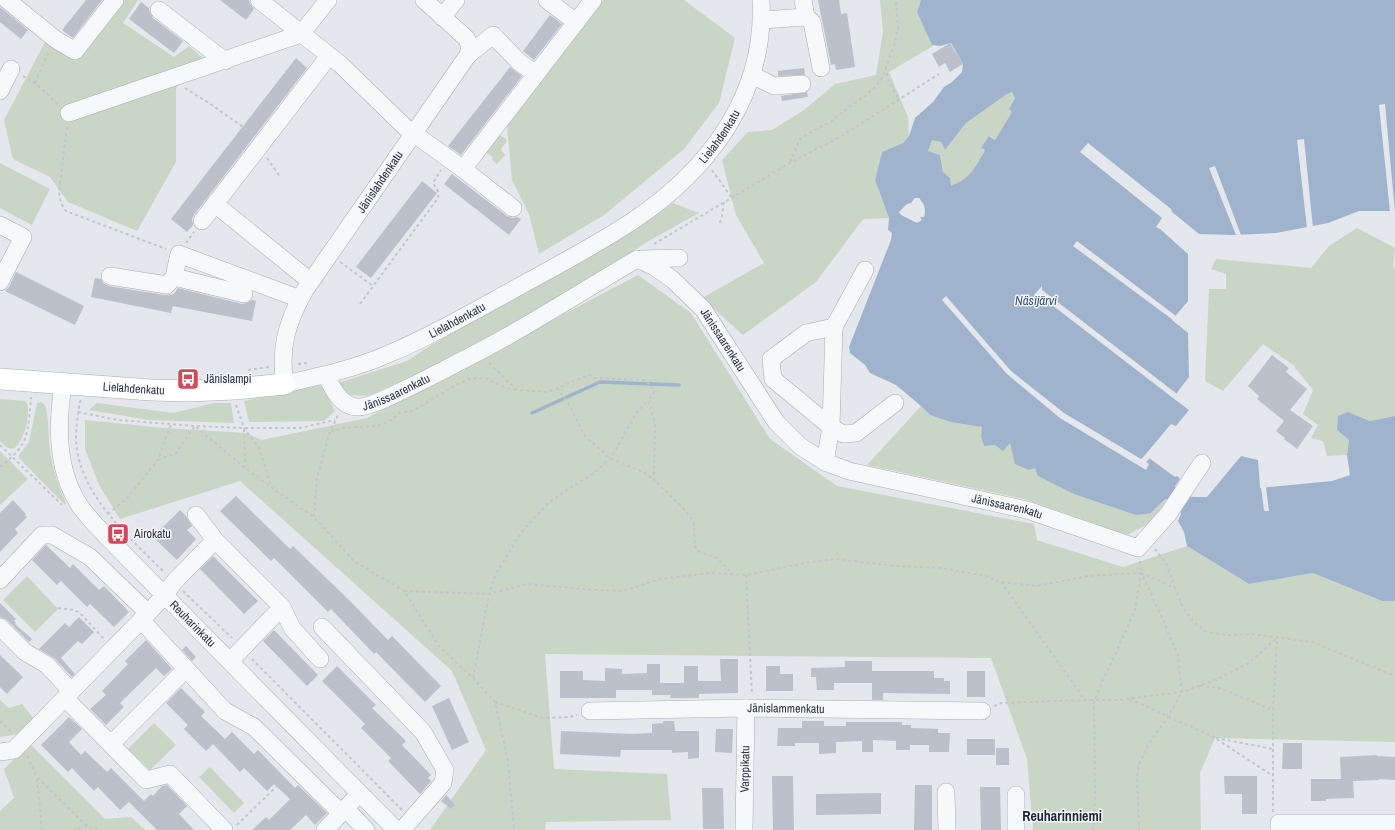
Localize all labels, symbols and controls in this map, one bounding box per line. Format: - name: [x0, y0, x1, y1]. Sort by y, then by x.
- street label: Lielahdenkatu: [695, 107, 744, 167]
- street label: Jänislahdenkatu: [353, 148, 407, 216]
- water label: Näsijärvi: [1015, 292, 1057, 309]
- street label: Lielahdenkatu: [426, 299, 488, 342]
- street label: Jänissaarenkatu: [697, 305, 749, 375]
- bus stop icon: Jänislampi: [175, 366, 201, 392]
- street label: Jänissaarenkatu: [361, 370, 433, 415]
- place label: Jänislampi: [204, 371, 252, 387]
- street label: Lielahdenkatu: [102, 379, 165, 398]
- street label: Jänissaarenkatu: [970, 490, 1045, 523]
- bus stop icon: Airokatu: [105, 521, 131, 547]
- place label: Airokatu: [133, 526, 171, 542]
- street label: Reuharinkatu: [166, 597, 219, 650]
- street label: Jänislammenkatu: [747, 700, 825, 717]
- street label: Varppikatu: [737, 745, 753, 793]
- district label: Reuharinniemi: [1022, 807, 1102, 825]

